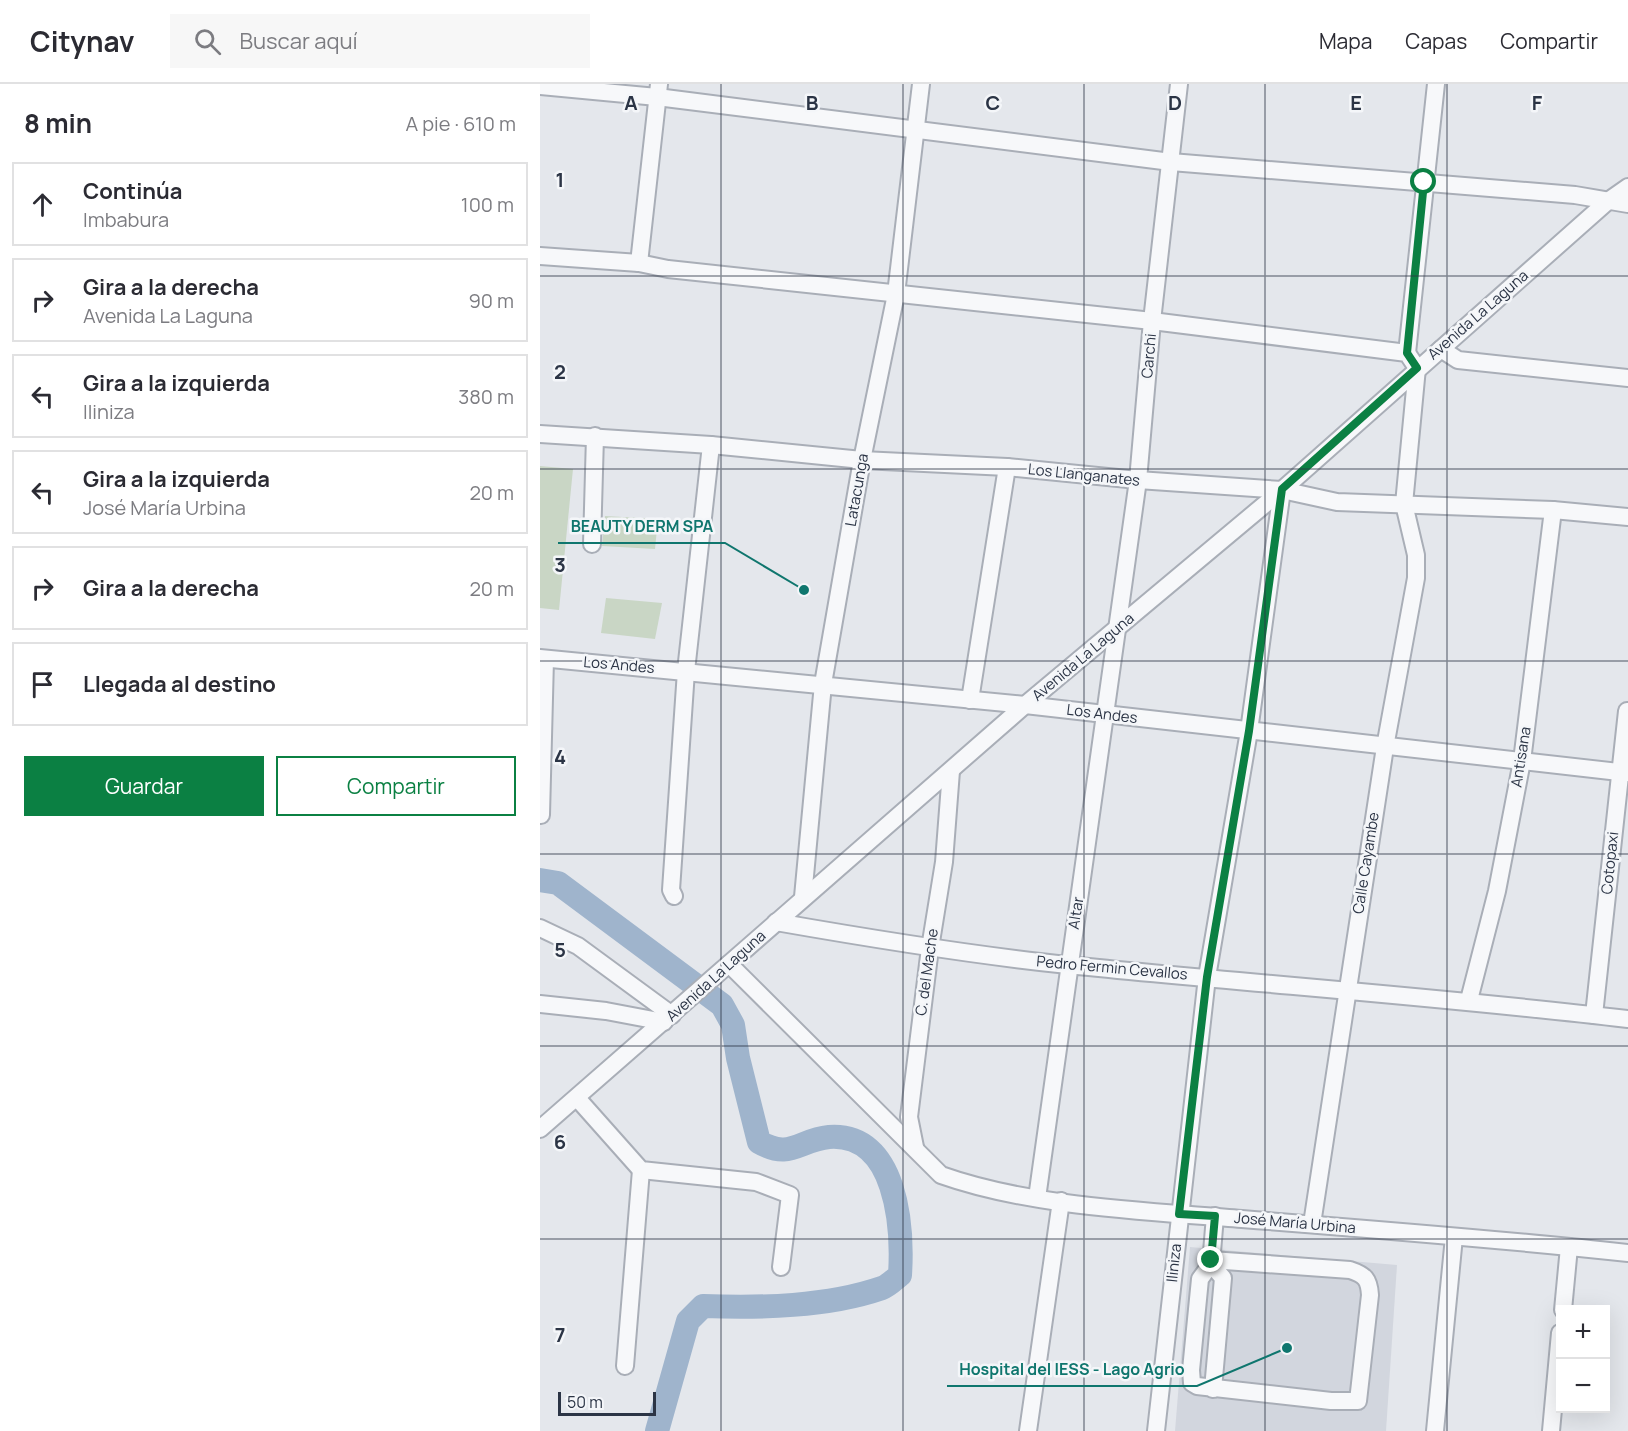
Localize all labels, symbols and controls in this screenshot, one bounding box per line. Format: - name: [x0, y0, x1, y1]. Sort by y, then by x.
- search box: [170, 14, 590, 68]
- text: Citynav: [30, 22, 134, 60]
- icon: search: [191, 25, 224, 58]
- text: Buscar aquí: [239, 26, 358, 56]
- text: Mapa: [1319, 27, 1372, 55]
- text: Capas: [1405, 27, 1467, 55]
- text: Compartir: [1500, 27, 1598, 55]
- text: A: [624, 89, 638, 116]
- text: B: [806, 89, 819, 116]
- text: C: [986, 89, 1000, 116]
- text: D: [1168, 89, 1182, 116]
- text: E: [1350, 89, 1362, 116]
- text: F: [1532, 89, 1543, 116]
- text: 8 min: [24, 105, 92, 141]
- text: A pie · 610 m: [406, 110, 516, 137]
- text: 1: [556, 166, 564, 193]
- route start: [1410, 168, 1436, 194]
- text: Continúa: [83, 176, 183, 206]
- icon: ahead: [26, 188, 59, 221]
- text: 100 m: [461, 191, 514, 218]
- text: Imbabura: [83, 206, 169, 233]
- street label: Avenida La Laguna: [1423, 265, 1533, 364]
- text: Gira a la derecha: [83, 272, 259, 302]
- icon: right: [26, 284, 59, 317]
- text: 90 m: [468, 287, 514, 314]
- text: Avenida La Laguna: [83, 302, 253, 329]
- street label: Carchi: [1136, 333, 1161, 379]
- text: 2: [554, 358, 566, 385]
- text: Gira a la izquierda: [83, 368, 270, 398]
- icon: left: [26, 380, 59, 413]
- text: 380 m: [458, 383, 514, 410]
- text: Iliniza: [83, 398, 135, 425]
- street label: Latacunga: [840, 452, 873, 528]
- street label: Los Llanganates: [1027, 458, 1141, 491]
- text: Gira a la izquierda: [83, 464, 270, 494]
- icon: left: [26, 476, 59, 509]
- text: 20 m: [469, 479, 514, 506]
- text: José María Urbina: [83, 494, 246, 521]
- callout: BEAUTY DERM SPA: [558, 509, 725, 543]
- text: BEAUTY DERM SPA: [571, 515, 714, 537]
- text: 3: [554, 551, 566, 578]
- icon: right: [26, 572, 59, 605]
- text: Gira a la derecha: [83, 573, 259, 603]
- text: 20 m: [469, 575, 514, 602]
- street label: Avenida La Laguna: [1027, 608, 1138, 706]
- street label: Los Andes: [583, 651, 656, 678]
- icon: arrive: [26, 668, 59, 701]
- text: Llegada al destino: [83, 669, 276, 699]
- street label: Los Andes: [1065, 699, 1139, 728]
- street label: Antisana: [1505, 725, 1536, 789]
- text: 4: [554, 743, 566, 770]
- button: Guardar: [24, 756, 264, 816]
- button: Compartir: [276, 756, 516, 816]
- street label: Calle Cayambe: [1347, 810, 1384, 915]
- street label: Cotopaxi: [1596, 831, 1623, 895]
- street label: Altar: [1063, 895, 1089, 931]
- street label: Avenida La Laguna: [661, 925, 770, 1026]
- street label: C. del Mache: [910, 927, 943, 1017]
- text: 5: [554, 936, 566, 963]
- street label: Pedro Fermin Cevallos: [1036, 950, 1189, 985]
- text: 6: [554, 1128, 566, 1155]
- street label: José María Urbina: [1233, 1207, 1357, 1238]
- street label: Iliniza: [1161, 1243, 1186, 1283]
- route end: [1197, 1246, 1223, 1272]
- map controls: [1556, 1305, 1610, 1413]
- button: +: [1556, 1305, 1610, 1359]
- text: 7: [555, 1321, 565, 1348]
- callout: Hospital del IESS - Lago Agrio: [947, 1352, 1197, 1386]
- text: Hospital del IESS - Lago Agrio: [959, 1358, 1185, 1380]
- button: −: [1556, 1359, 1610, 1413]
- scale bar: [558, 1389, 656, 1416]
- text: 50 m: [567, 1391, 603, 1413]

